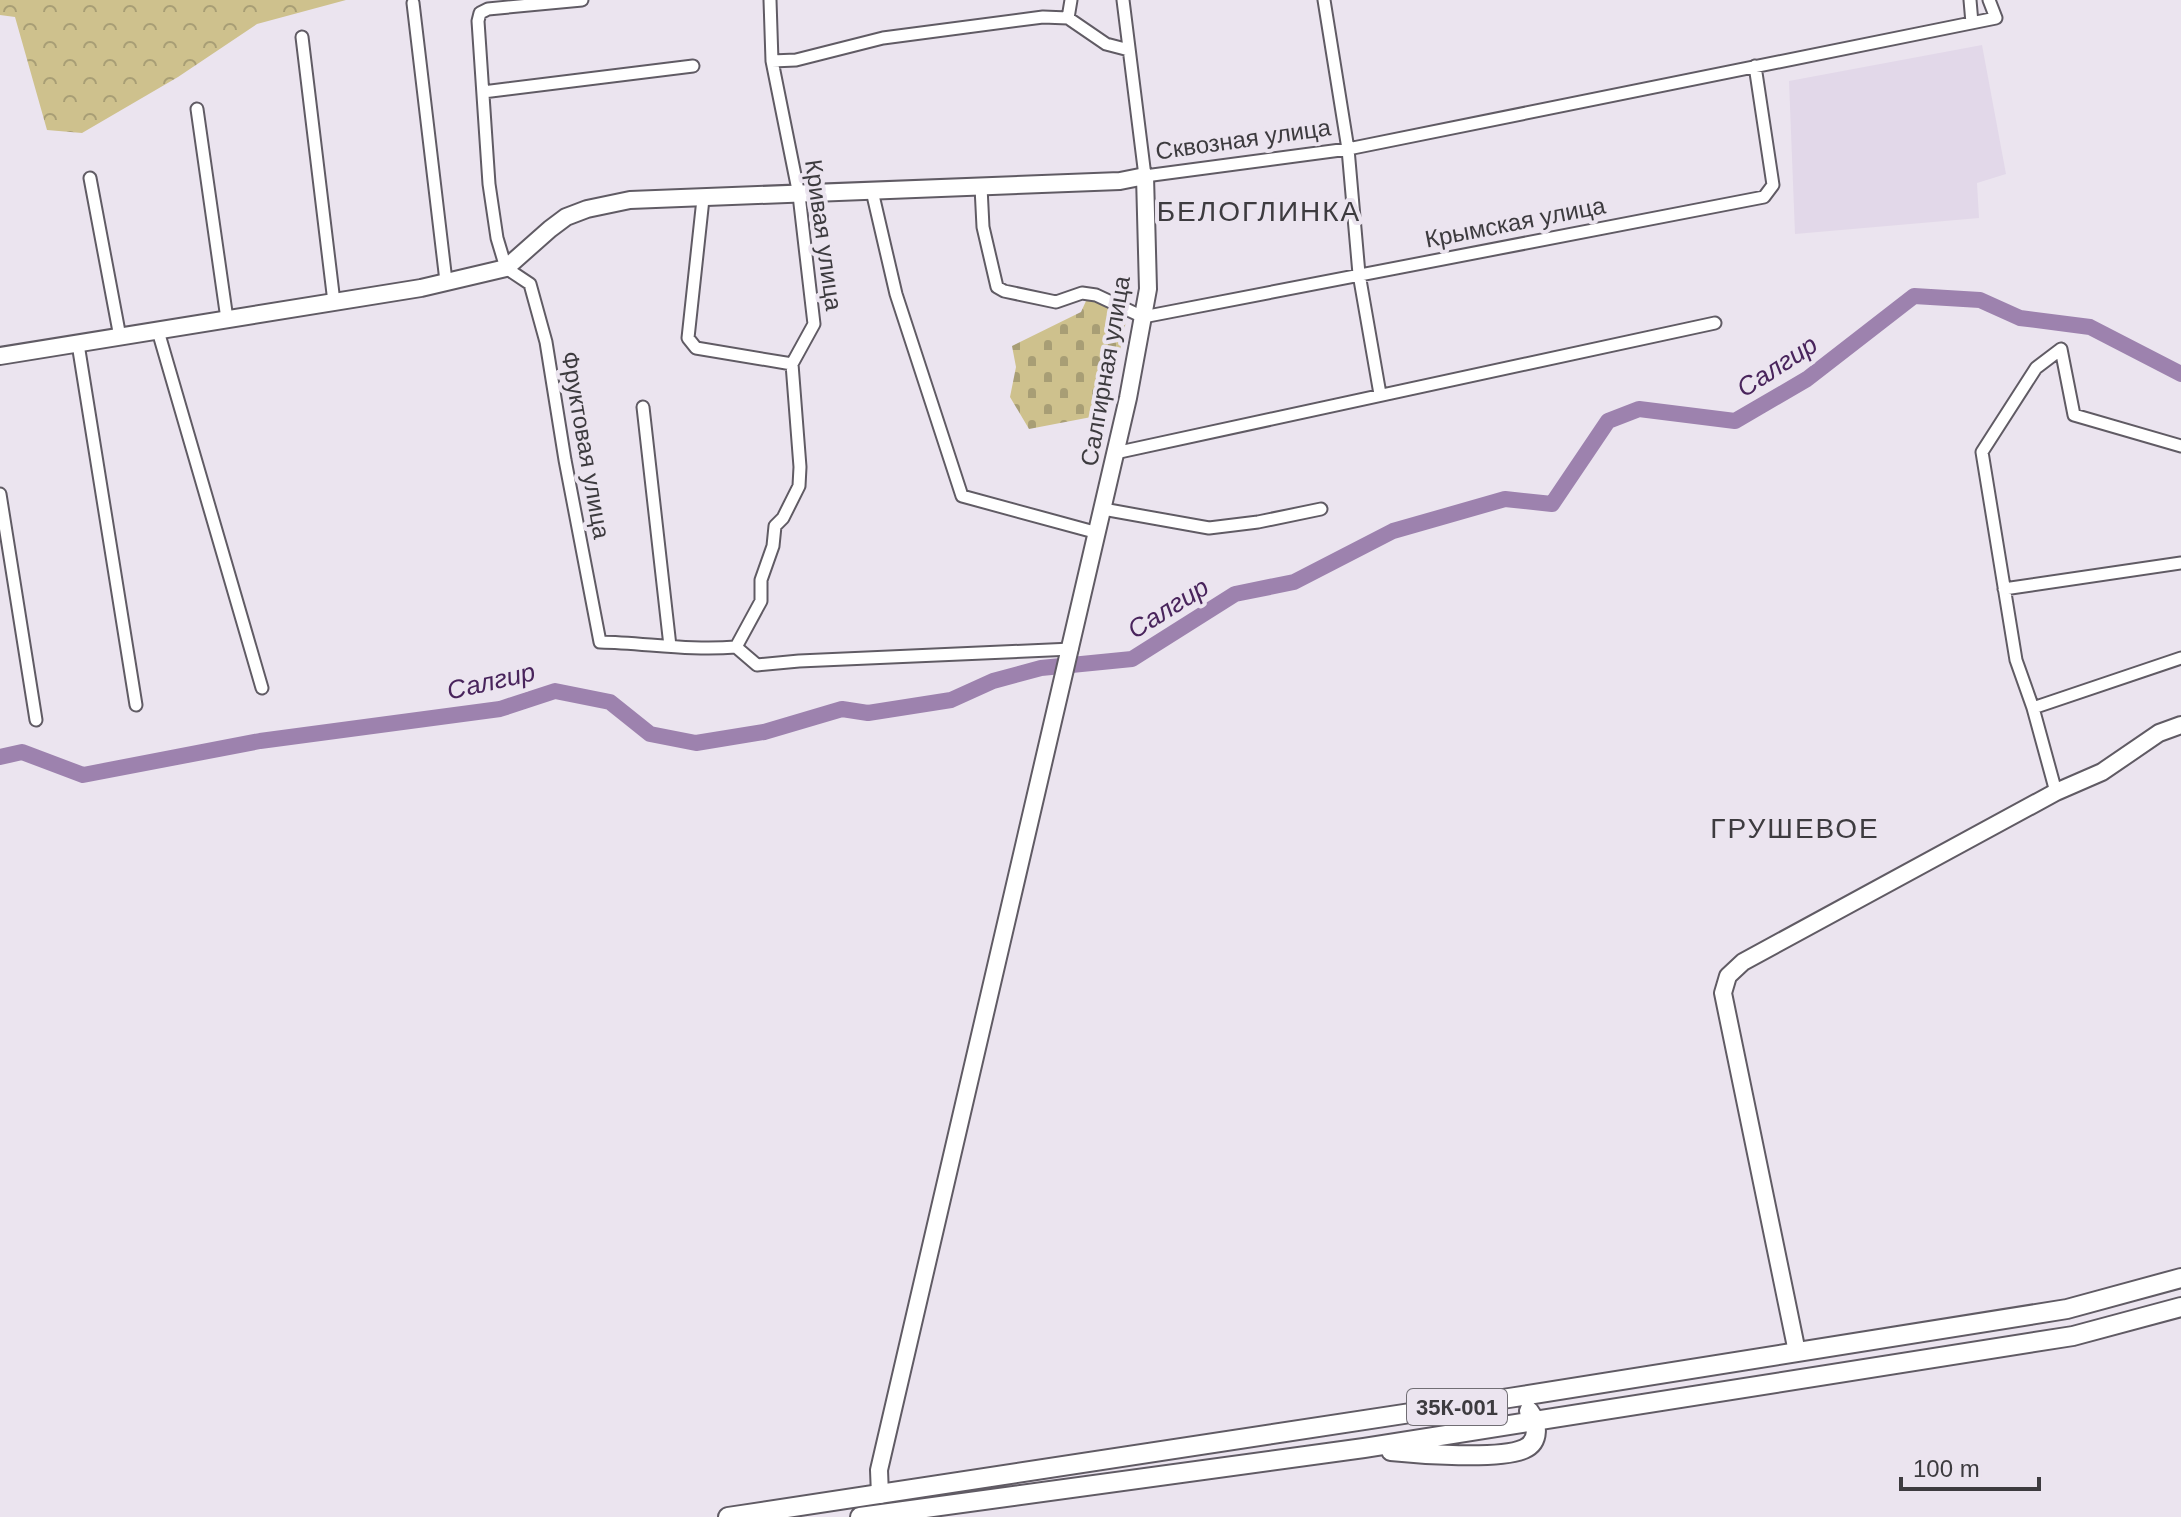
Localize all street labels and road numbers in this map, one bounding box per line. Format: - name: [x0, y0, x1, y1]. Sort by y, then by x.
- street label: Сквозная улица: [1154, 113, 1333, 165]
- street label: Кривая улица: [800, 158, 848, 313]
- street label: Крымская улица: [1423, 191, 1608, 253]
- street label: Салгирная улица: [1075, 273, 1135, 468]
- street label: Фруктовая улица: [556, 349, 616, 541]
- road number: 35К-001: [1407, 1389, 1507, 1425]

